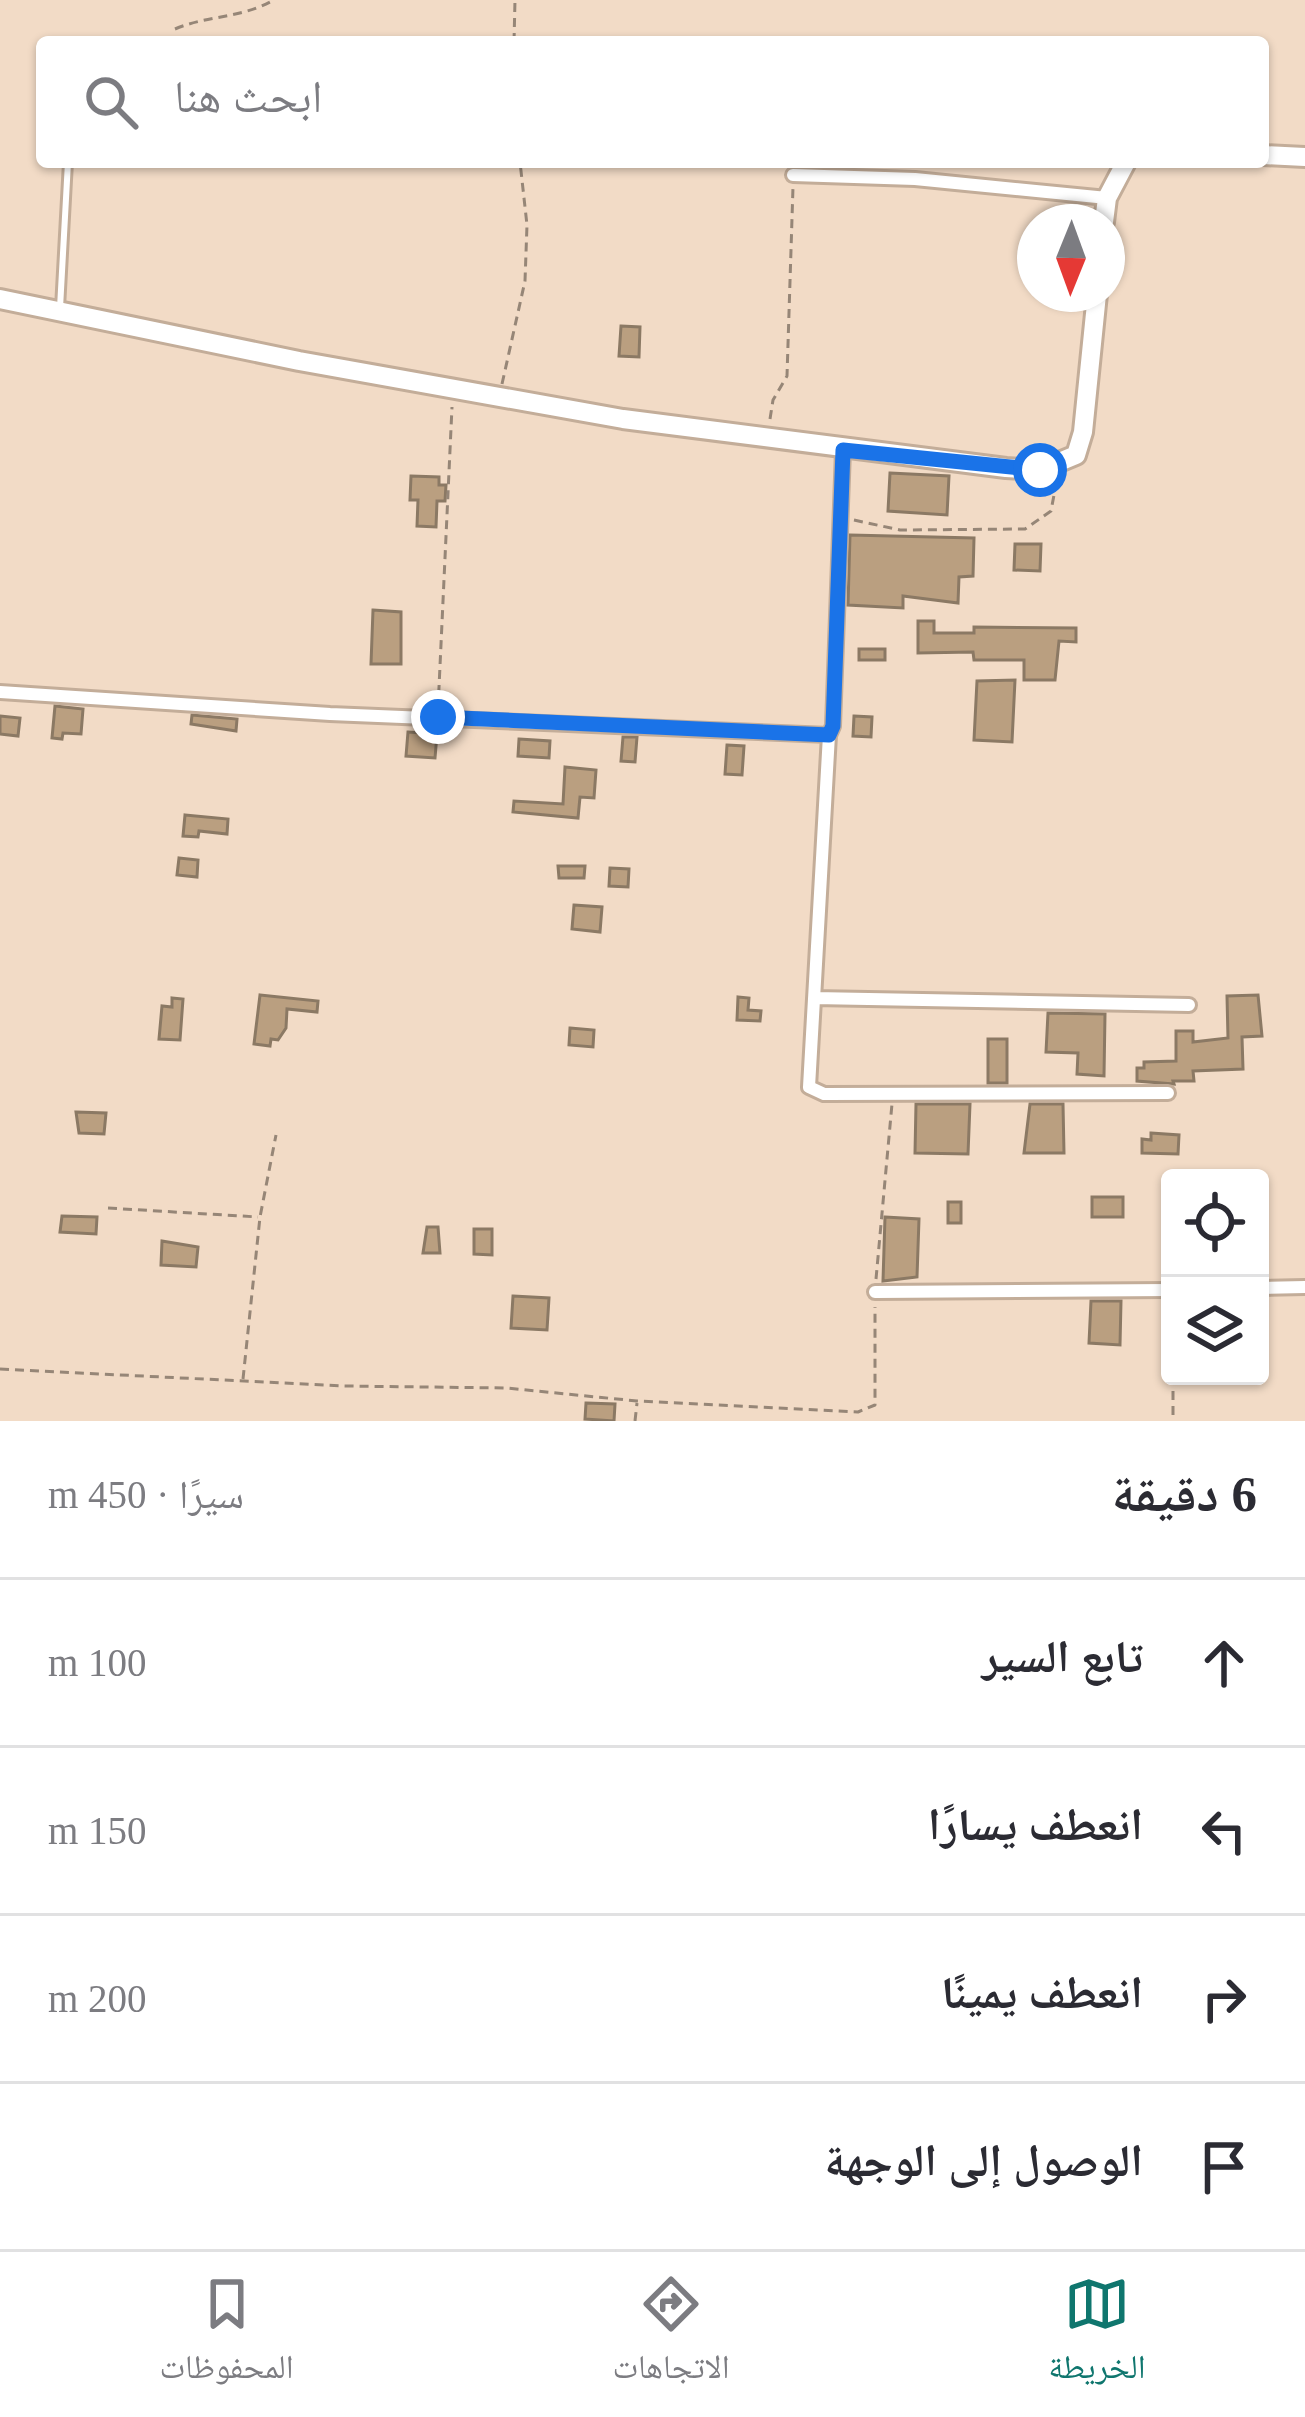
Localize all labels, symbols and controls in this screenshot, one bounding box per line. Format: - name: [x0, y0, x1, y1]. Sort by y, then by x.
- search box: [36, 36, 1269, 168]
- icon: search: [78, 69, 144, 135]
- text: ابحث هنا: [174, 72, 322, 122]
- north arrow: [1017, 204, 1125, 312]
- route start: [1013, 443, 1067, 497]
- route end: [411, 690, 465, 744]
- map controls: [1161, 1169, 1269, 1385]
- button: locate: [1161, 1169, 1269, 1277]
- button: layers: [1161, 1277, 1269, 1385]
- text: 6 دقيقة: [1112, 1466, 1257, 1522]
- text: سيرًا · 450 m: [48, 1473, 244, 1516]
- icon: ahead: [1191, 1630, 1257, 1696]
- text: تابع السير: [982, 1632, 1143, 1682]
- text: 100 m: [48, 1641, 147, 1684]
- icon: left: [1191, 1798, 1257, 1864]
- text: انعطف يسارًا: [928, 1800, 1143, 1850]
- text: 150 m: [48, 1809, 147, 1852]
- icon: right: [1191, 1966, 1257, 2032]
- text: انعطف يمينًا: [941, 1968, 1143, 2018]
- text: 200 m: [48, 1977, 147, 2020]
- icon: arrive: [1191, 2134, 1257, 2200]
- text: الوصول إلى الوجهة: [825, 2136, 1143, 2186]
- tab: المحفوظات: [159, 2271, 294, 2399]
- tab: الاتجاهات: [612, 2271, 730, 2399]
- tab: الخريطة: [1048, 2271, 1146, 2399]

